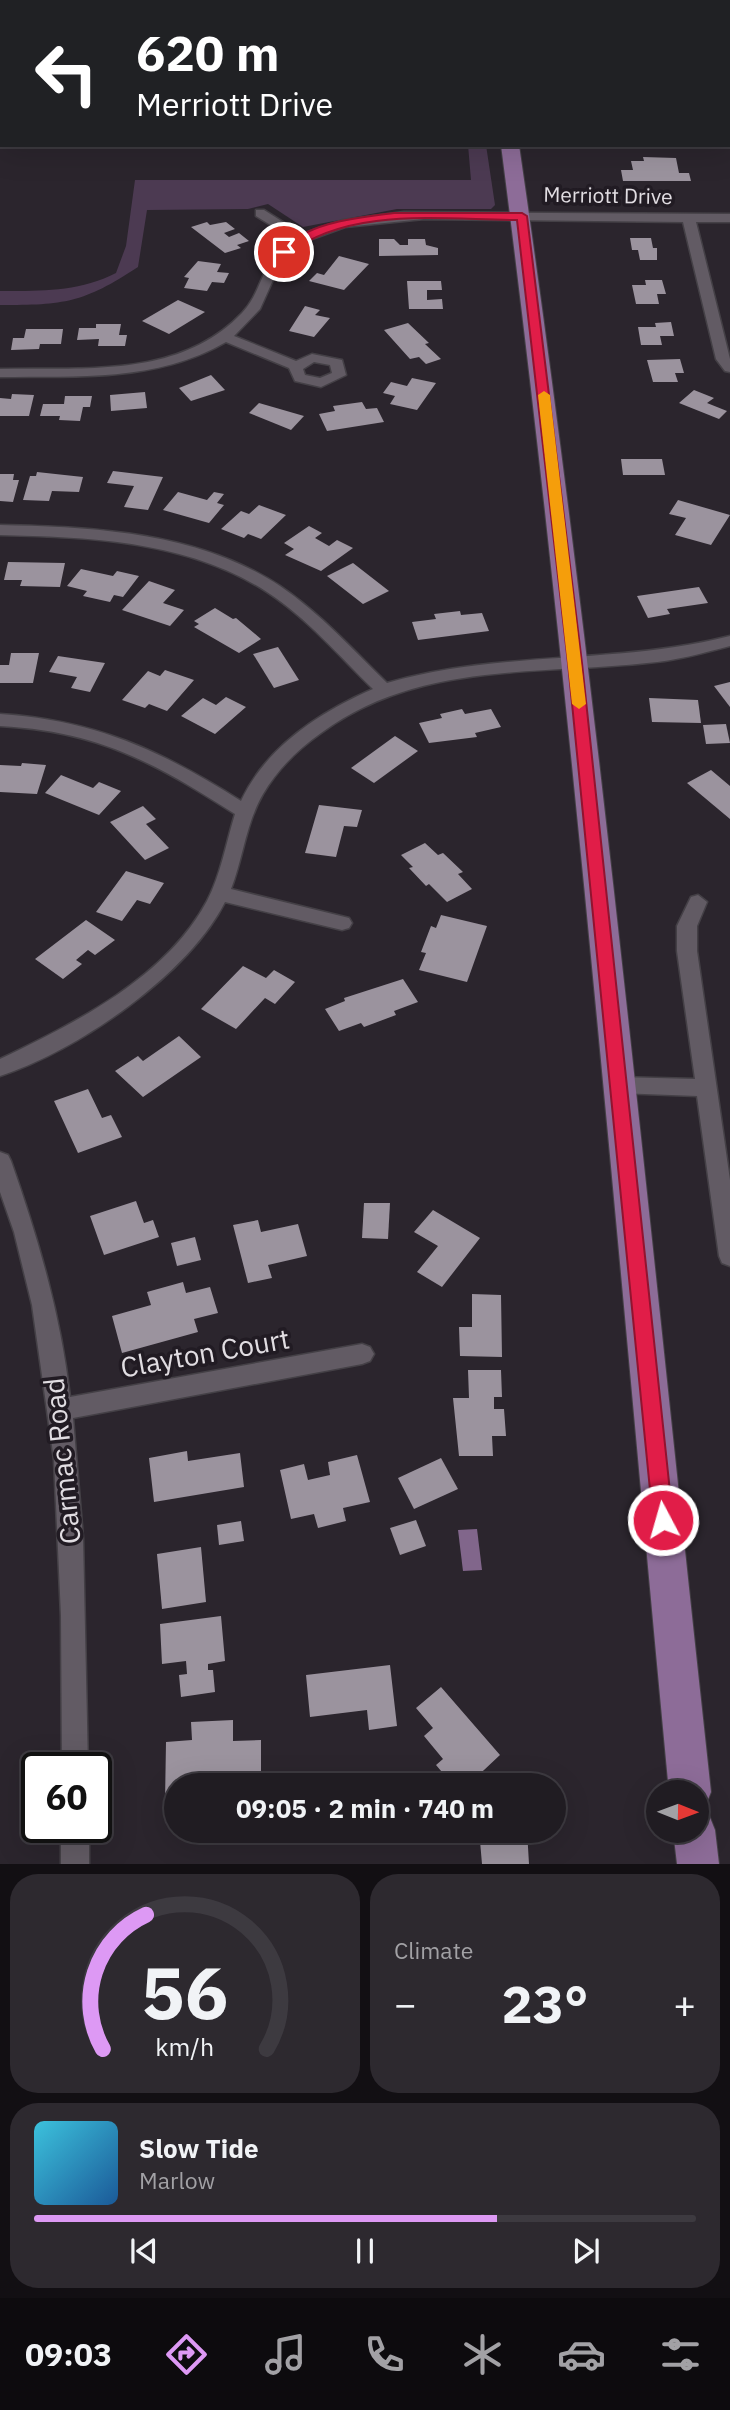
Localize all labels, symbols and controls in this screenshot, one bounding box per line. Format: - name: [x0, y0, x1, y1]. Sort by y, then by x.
- text: 620 m: [136, 21, 280, 84]
- icon: left: [21, 28, 112, 119]
- text: Merriott Drive: [136, 83, 333, 125]
- street label: Merriott Drive: [543, 180, 673, 210]
- pin: [254, 222, 314, 282]
- icon: arrive: [265, 233, 303, 271]
- street label: Clayton Court: [118, 1319, 292, 1386]
- street label: Carmac Road: [34, 1376, 89, 1546]
- position arrow: [626, 1483, 700, 1557]
- speed limit sign: 60: [21, 1752, 112, 1843]
- north arrow: [646, 1780, 709, 1843]
- map controls: [646, 1780, 709, 1843]
- text: 09:05 · 2 min · 740 m: [236, 1791, 494, 1825]
- text: Climate: [394, 1935, 473, 1965]
- text: 56: [141, 1945, 229, 2040]
- text: 23°: [502, 1970, 588, 2037]
- text: −: [394, 1979, 417, 2028]
- text: +: [673, 1979, 696, 2028]
- text: km/h: [156, 2030, 214, 2063]
- text: Slow Tide: [139, 2131, 259, 2165]
- text: Marlow: [139, 2165, 215, 2195]
- icon: previous: [125, 2232, 163, 2270]
- icon: pause: [346, 2232, 384, 2270]
- icon: next: [567, 2232, 605, 2270]
- icon: directions: [162, 2330, 211, 2379]
- icon: music: [261, 2330, 310, 2379]
- icon: phone: [360, 2330, 409, 2379]
- icon: climate: [458, 2330, 507, 2379]
- icon: car: [557, 2330, 606, 2379]
- icon: filters: [656, 2330, 705, 2379]
- text: 09:03: [25, 2333, 112, 2375]

